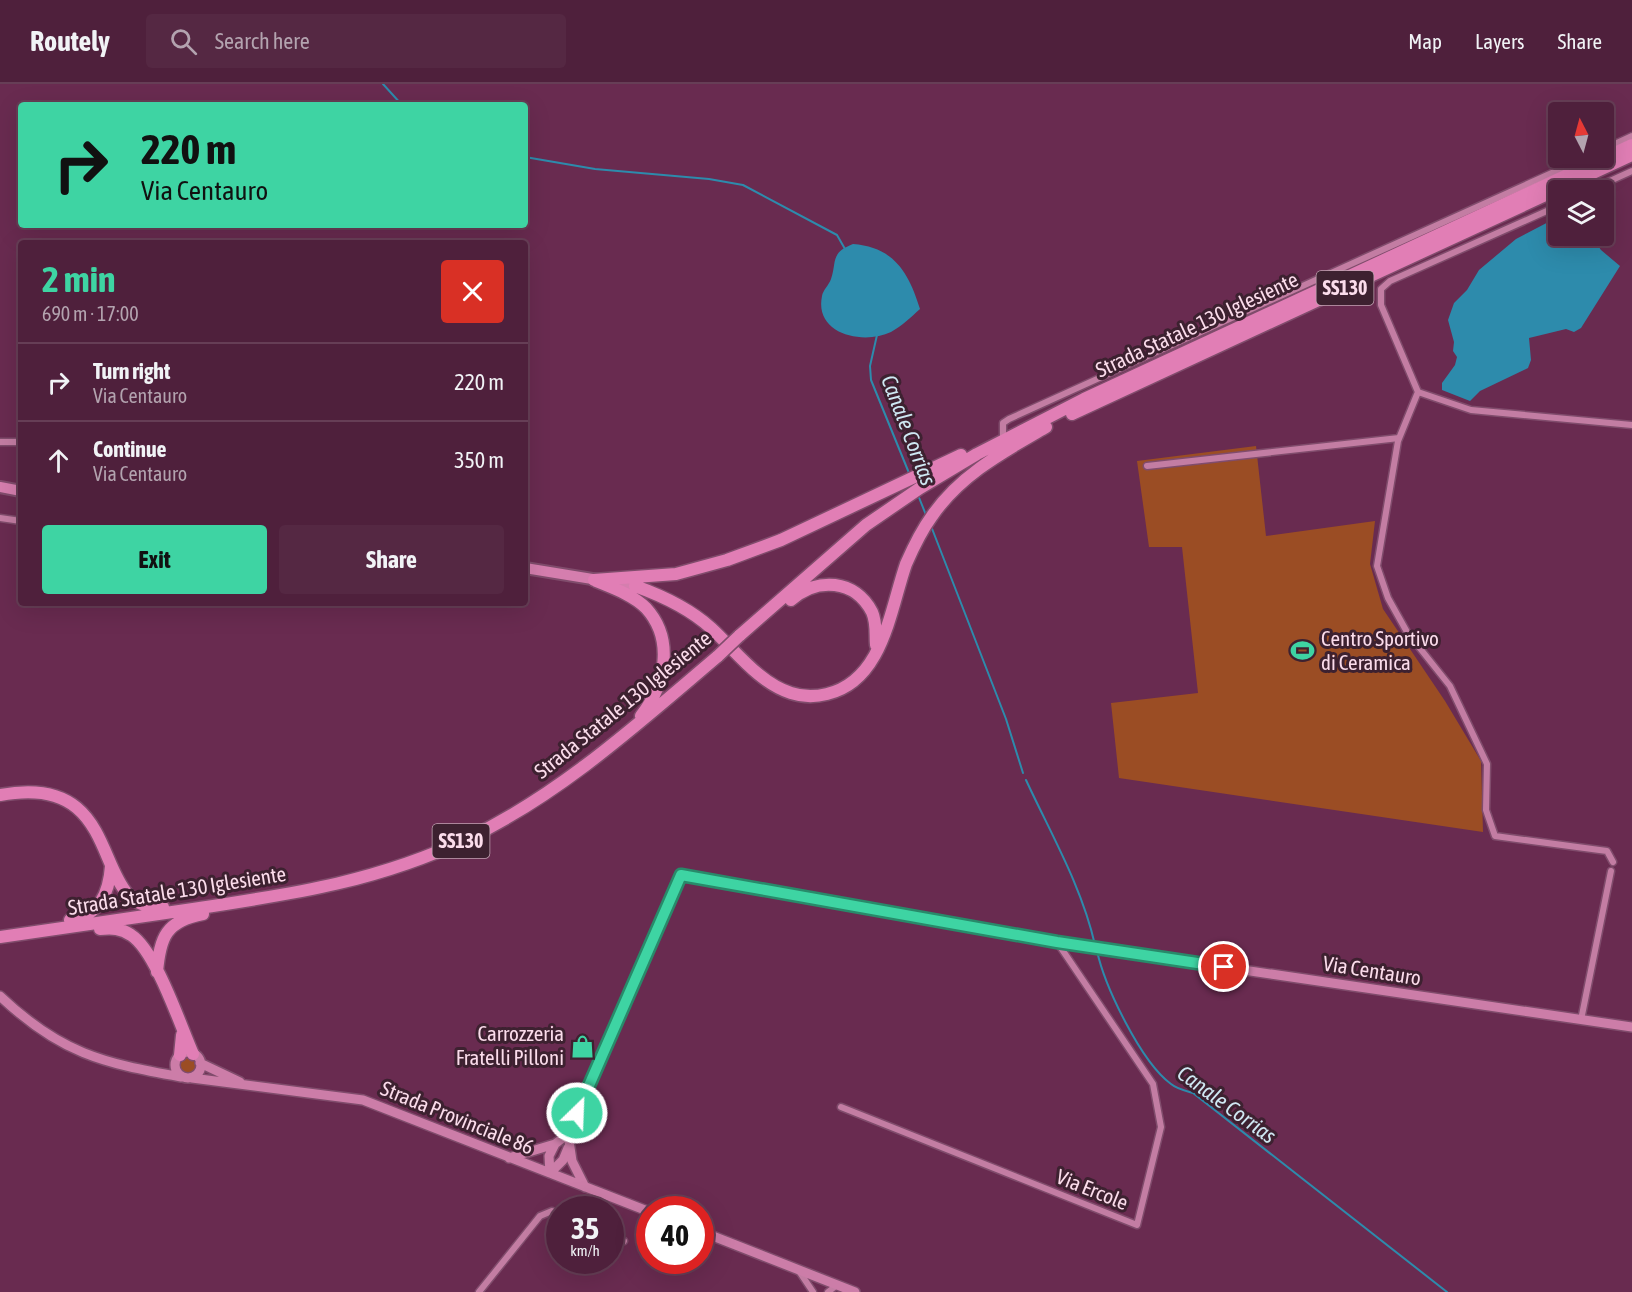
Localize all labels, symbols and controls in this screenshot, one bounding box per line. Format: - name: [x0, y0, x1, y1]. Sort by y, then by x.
- search box: [146, 14, 566, 68]
- text: Routely: [30, 25, 110, 57]
- icon: search: [167, 25, 200, 58]
- text: Search here: [215, 28, 310, 54]
- text: Map: [1408, 29, 1442, 53]
- text: Layers: [1475, 29, 1525, 53]
- text: Share: [1558, 29, 1602, 53]
- north arrow: [1548, 102, 1614, 168]
- map controls: [1548, 102, 1614, 246]
- text: 220 m: [141, 125, 236, 173]
- icon: right: [42, 126, 120, 204]
- text: Via Centauro: [141, 175, 268, 206]
- button: layers: [1548, 180, 1614, 246]
- text: 2 min: [42, 258, 116, 300]
- button: close: [441, 260, 504, 323]
- street label: Strada Statale 130 Iglesiente: [1092, 267, 1301, 382]
- road number: SS130: [1316, 271, 1374, 305]
- text: 690 m · 17:00: [42, 302, 139, 325]
- text: Turn right: [93, 358, 170, 384]
- icon: right: [42, 366, 75, 399]
- text: 220 m: [454, 369, 504, 395]
- water label: Canale Corrias: [876, 371, 942, 489]
- text: Via Centauro: [93, 384, 187, 407]
- text: Continue: [93, 436, 167, 462]
- icon: ahead: [42, 444, 75, 477]
- text: 350 m: [454, 447, 504, 473]
- text: Via Centauro: [93, 462, 187, 485]
- button: Exit: [42, 525, 267, 594]
- button: Share: [279, 525, 504, 594]
- street label: Strada Statale 130 Iglesiente: [529, 626, 716, 783]
- place label: Centro Sportivo di Ceramica: [1321, 626, 1439, 674]
- sports icon: Centro Sportivo di Ceramica: [1290, 638, 1316, 664]
- road number: SS130: [432, 824, 490, 858]
- street label: Strada Statale 130 Iglesiente: [66, 861, 288, 919]
- pin: [1198, 941, 1249, 992]
- icon: arrive: [1207, 950, 1240, 983]
- street label: Via Centauro: [1321, 950, 1423, 990]
- place label: Carrozzeria Fratelli Pilloni: [456, 1021, 564, 1069]
- shop icon: Carrozzeria Fratelli Pilloni: [569, 1033, 595, 1059]
- water label: Canale Corrias: [1173, 1059, 1282, 1149]
- street label: Strada Provinciale 86: [377, 1075, 537, 1159]
- position arrow: [545, 1081, 609, 1145]
- street label: Via Ercole: [1053, 1164, 1132, 1214]
- speed limit sign: 40: [636, 1196, 714, 1274]
- text: 35: [571, 1211, 599, 1245]
- text: km/h: [570, 1242, 600, 1259]

